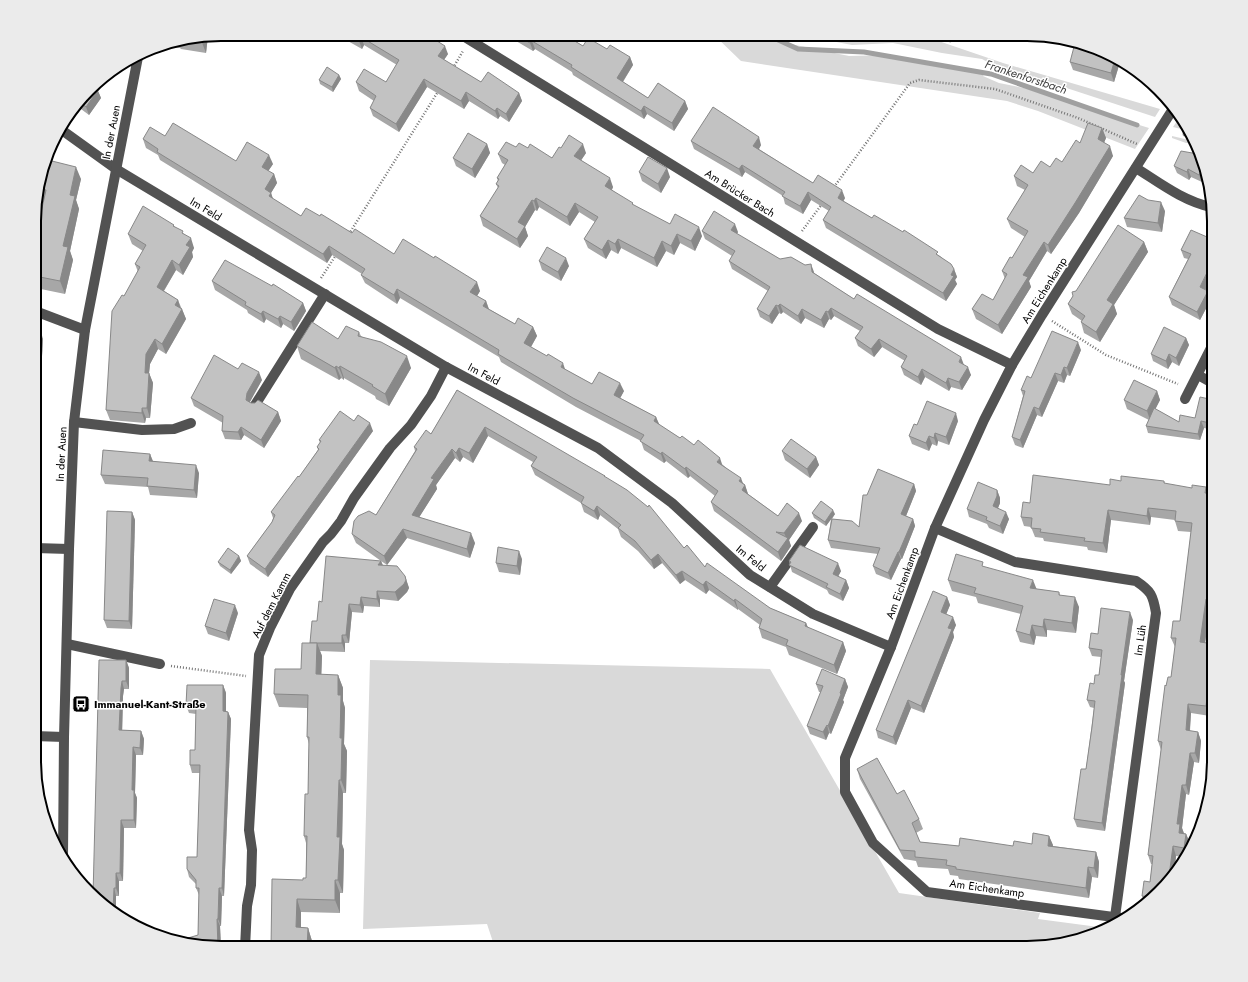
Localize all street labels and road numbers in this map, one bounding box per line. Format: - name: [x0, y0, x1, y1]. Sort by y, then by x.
- street label: In der Auen: [98, 103, 124, 161]
- street label: Am Brücker Bach: [702, 165, 778, 221]
- street label: Im Feld: [187, 193, 225, 225]
- street label: Am Eichenkamp: [1017, 254, 1071, 326]
- street label: Im Feld: [465, 359, 503, 389]
- street label: In der Auen: [52, 426, 70, 482]
- street label: Im Feld: [733, 541, 769, 575]
- street label: Am Eichenkamp: [882, 545, 922, 621]
- street label: Auf dem Kamm: [248, 569, 294, 641]
- street label: Im Lüh: [1130, 623, 1150, 657]
- street label: Am Eichenkamp: [948, 875, 1026, 901]

